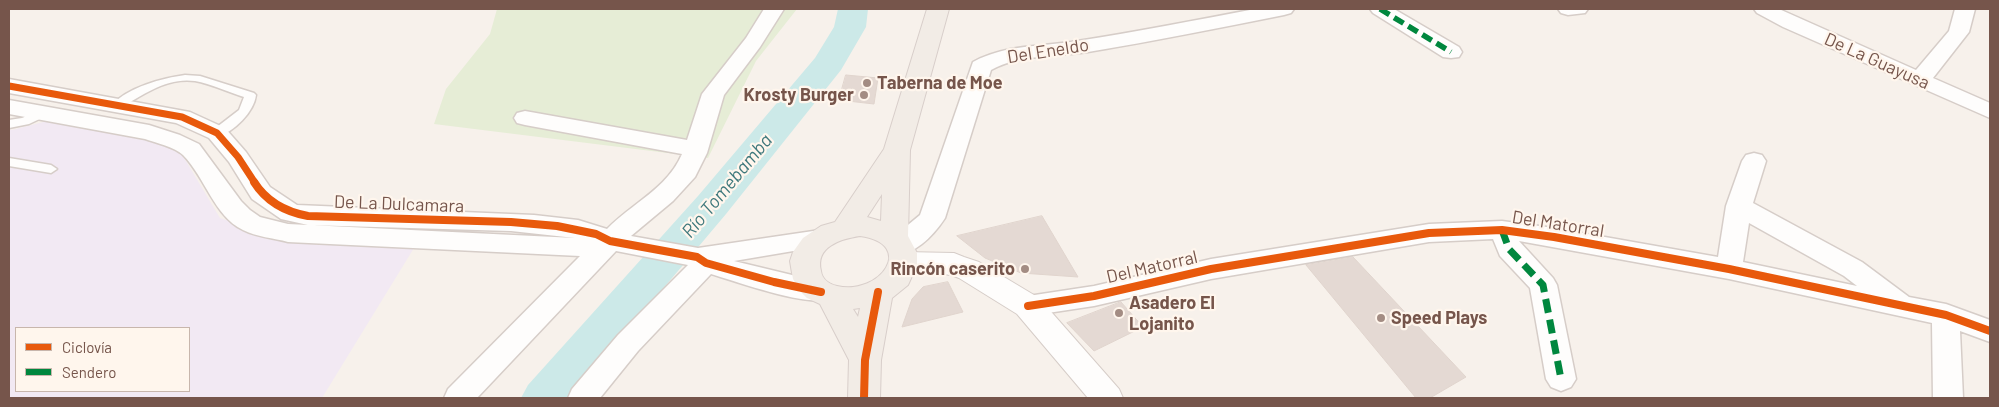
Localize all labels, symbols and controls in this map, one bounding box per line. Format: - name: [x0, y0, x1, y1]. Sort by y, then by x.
- street label: De La Guayusa: [1821, 28, 1933, 94]
- street label: Del Eneldo: [1006, 34, 1090, 68]
- place label: Taberna de Moe: [877, 72, 1003, 94]
- marker: Taberna de Moe: [861, 77, 873, 89]
- place label: Krosty Burger: [743, 84, 854, 106]
- marker: Krosty Burger: [858, 89, 870, 101]
- water label: Río Tomebamba: [677, 129, 777, 243]
- street label: De La Dulcamara: [333, 191, 465, 217]
- street label: Del Matorral: [1510, 206, 1606, 242]
- street label: Del Matorral: [1104, 246, 1200, 288]
- place label: Rincón caserito: [890, 258, 1015, 280]
- marker: Rincón caserito: [1019, 263, 1031, 275]
- place label: Asadero El Lojanito: [1129, 292, 1215, 334]
- marker: Asadero El Lojanito: [1113, 307, 1125, 319]
- place label: Speed Plays: [1391, 307, 1487, 329]
- marker: Speed Plays: [1375, 312, 1387, 324]
- legend: [15, 327, 190, 392]
- text: Ciclovía: [62, 338, 112, 356]
- text: Sendero: [62, 363, 116, 381]

